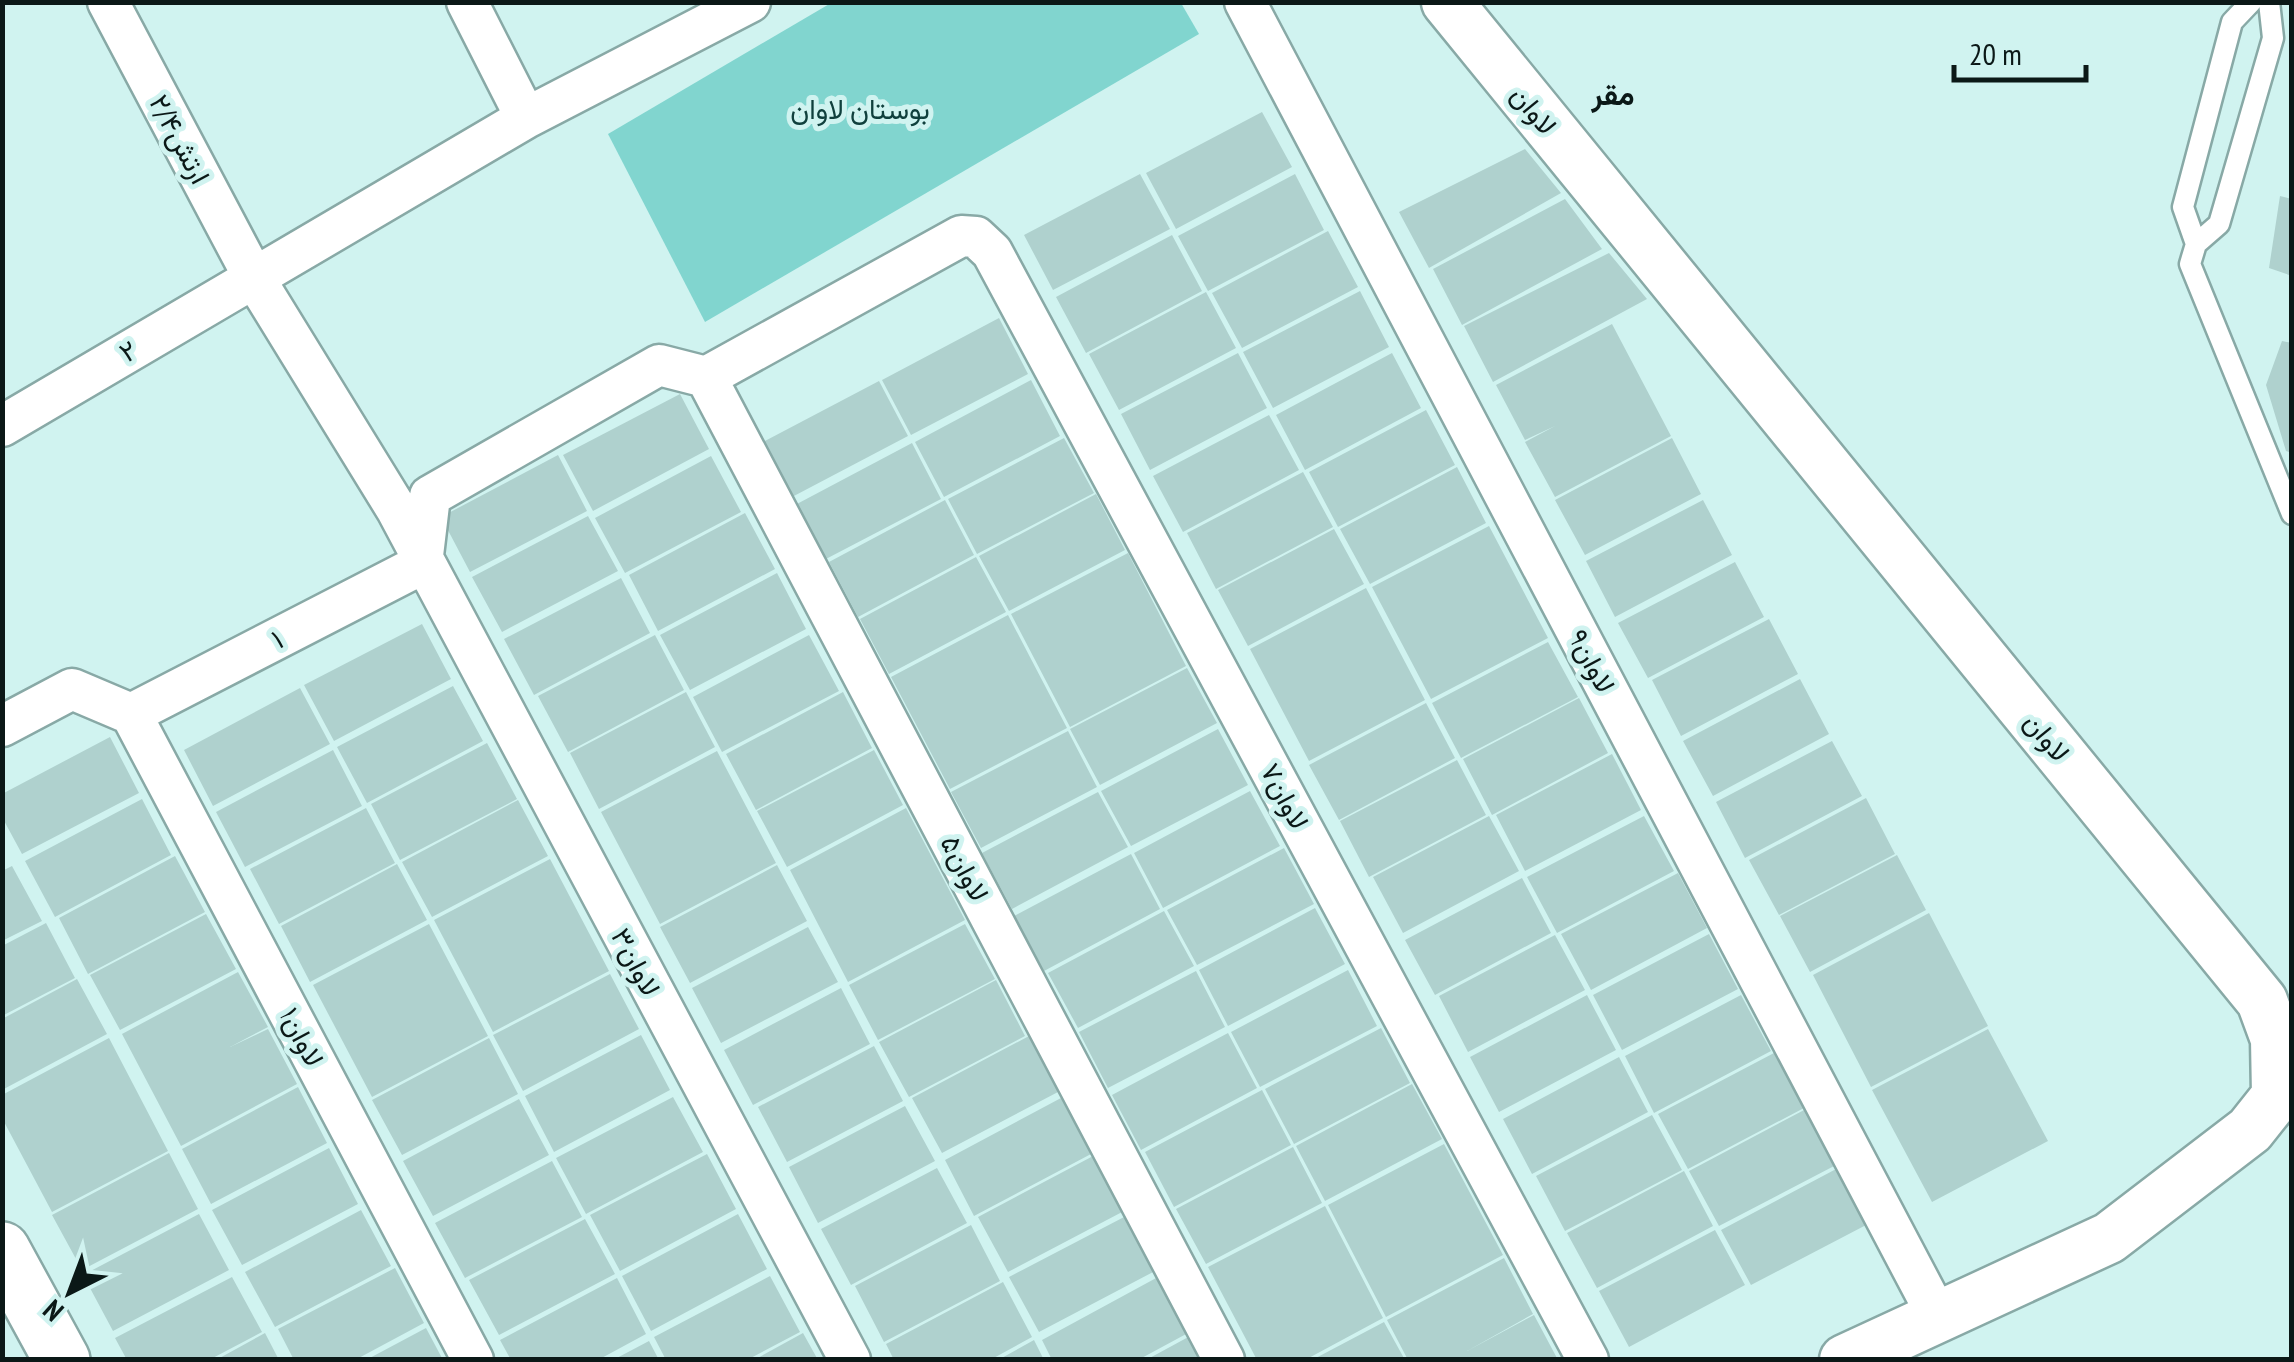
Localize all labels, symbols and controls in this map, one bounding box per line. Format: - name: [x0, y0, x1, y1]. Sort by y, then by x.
- scale bar: [1954, 20, 2086, 82]
- text: 20 m: [1969, 34, 2022, 73]
- district label: مقر: [1590, 74, 1635, 113]
- street label: لاوان: [1503, 77, 1566, 142]
- street label: ۲/۴ارتش: [141, 88, 219, 190]
- park label: بوستان لاوان: [790, 90, 930, 127]
- street label: ۲: [112, 331, 144, 370]
- street label: ۱: [265, 620, 289, 657]
- street label: ۹لاوان: [1560, 622, 1625, 699]
- street label: لاوان: [2016, 704, 2079, 769]
- street label: ۷لاوان: [1253, 756, 1318, 835]
- street label: ۵لاوان: [933, 828, 998, 907]
- street label: ۳لاوان: [603, 921, 670, 1002]
- street label: ۱لاوان: [272, 1001, 333, 1073]
- north arrow: [20, 1242, 120, 1342]
- text: N: [35, 1292, 71, 1330]

